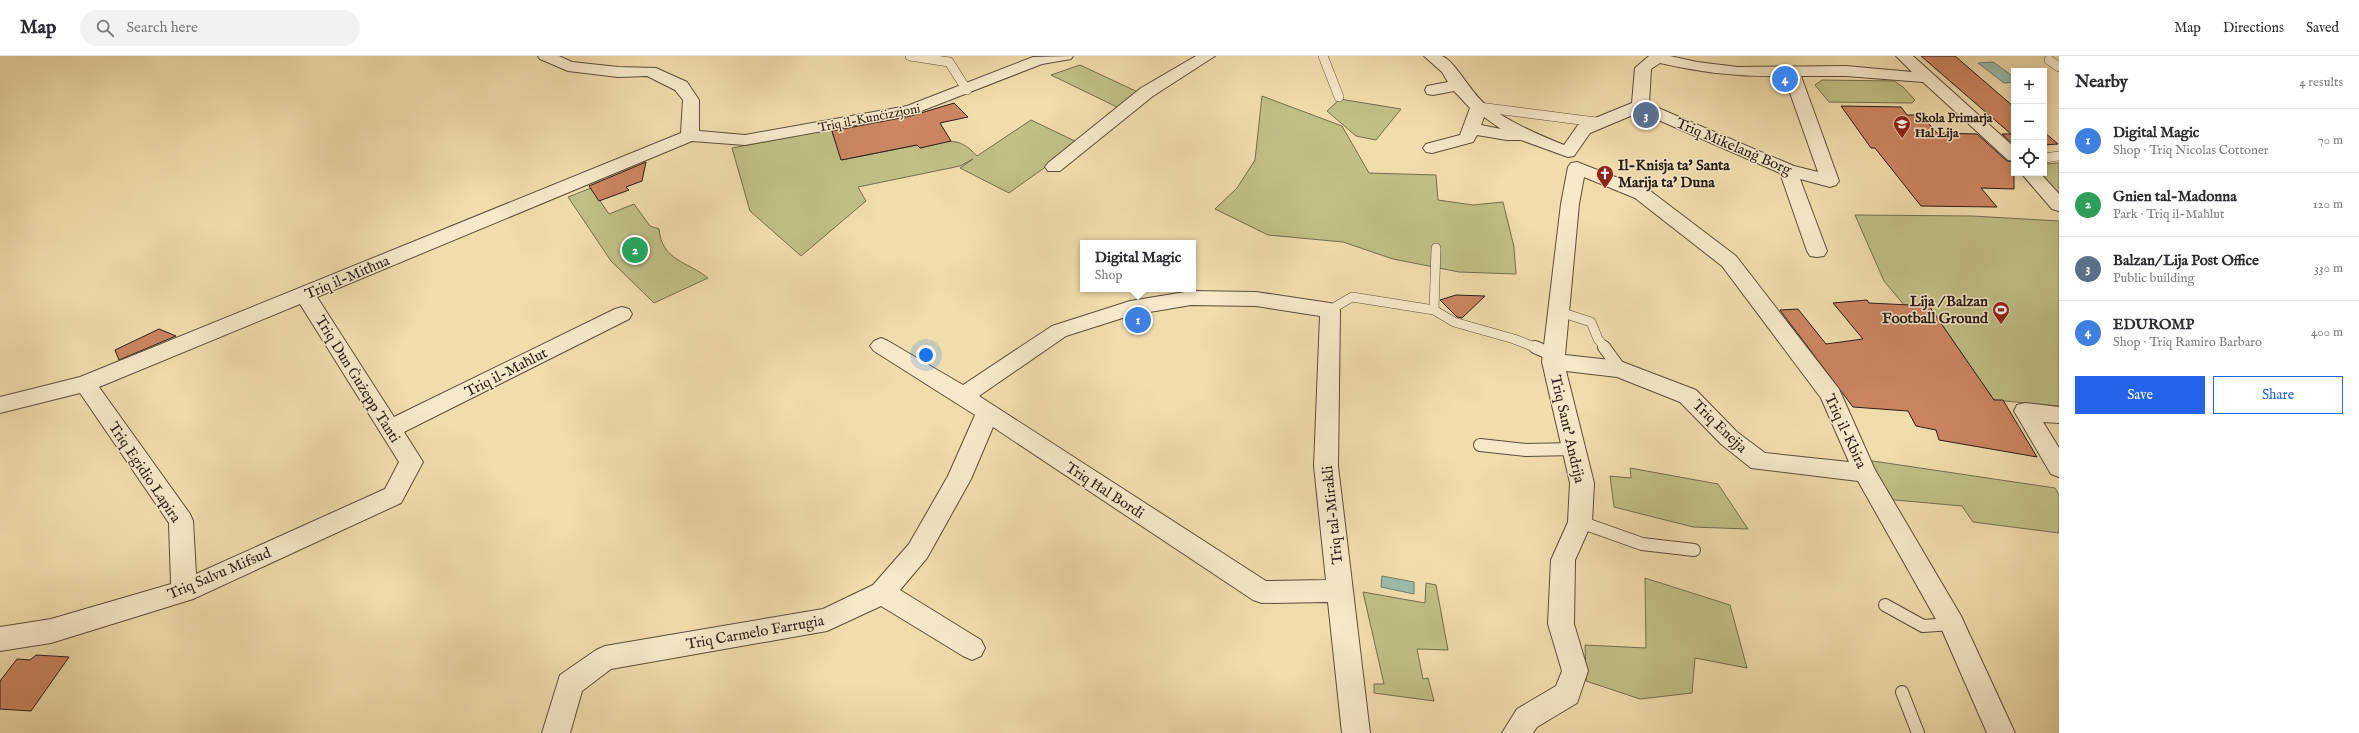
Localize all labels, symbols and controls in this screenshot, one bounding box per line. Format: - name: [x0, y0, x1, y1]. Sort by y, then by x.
- search box: [80, 10, 360, 46]
- text: Map: [20, 16, 56, 40]
- icon: search: [94, 17, 116, 39]
- text: Search here: [126, 18, 198, 37]
- text: Map: [2174, 19, 2201, 37]
- text: Directions: [2223, 19, 2284, 37]
- text: Saved: [2306, 19, 2339, 37]
- pin: 4: [1772, 64, 1798, 94]
- map controls: [2011, 68, 2047, 176]
- button: +: [2011, 68, 2047, 104]
- text: Nearby: [2075, 72, 2128, 93]
- text: 4 results: [2299, 74, 2343, 91]
- street label: Triq il-Kunċizzjoni: [817, 100, 922, 137]
- pin: 3: [1633, 100, 1659, 130]
- button: −: [2011, 104, 2047, 140]
- place label: Skola Primarja Ħal Lija: [1915, 110, 1993, 142]
- street label: Triq Mikelanġ Borg: [1673, 114, 1795, 180]
- school or university icon: Skola Primarja Ħal Lija: [1892, 114, 1912, 139]
- text: Digital Magic: [2113, 123, 2199, 142]
- text: 1: [2086, 132, 2090, 149]
- text: 70 m: [2318, 132, 2343, 149]
- button: locate: [2011, 140, 2047, 176]
- text: Shop · Triq Nicolas Cottoner: [2113, 142, 2269, 159]
- place label: Il-Knisja ta' Santa Marija ta' Duna: [1618, 156, 1730, 192]
- church icon: Il-Knisja ta' Santa Marija ta' Duna: [1595, 164, 1615, 189]
- text: Gnien tal-Madonna: [2113, 187, 2237, 206]
- text: 2: [2085, 196, 2091, 213]
- text: 120 m: [2313, 196, 2343, 213]
- text: Park · Triq il-Maħlut: [2113, 206, 2224, 223]
- pin: 2: [622, 235, 648, 265]
- popup: [1080, 240, 1196, 292]
- text: Digital Magic: [1095, 248, 1181, 267]
- street label: Triq il-Mitħna: [302, 251, 393, 304]
- text: Balzan/ Lija Post Office: [2113, 251, 2259, 270]
- text: 3: [2086, 260, 2090, 277]
- text: 330 m: [2314, 260, 2343, 277]
- text: Shop: [1095, 267, 1122, 284]
- text: Public building: [2113, 270, 2195, 287]
- place label: Lija / Balzan Football Ground: [1882, 292, 1989, 328]
- sports icon: Lija / Balzan Football Ground: [1991, 300, 2011, 325]
- pin: 1: [1125, 305, 1151, 335]
- street label: Triq Dun Ġużepp Tanti: [311, 312, 404, 446]
- text: EDUROMP: [2113, 315, 2194, 334]
- text: 4: [2085, 324, 2091, 341]
- text: 400 m: [2311, 324, 2343, 341]
- text: Shop · Triq Ramiro Barbaro: [2113, 334, 2262, 351]
- street label: Triq il-Maħlut: [462, 344, 551, 401]
- your location: [916, 345, 936, 365]
- street label: Triq Sant' Andrija: [1546, 373, 1589, 485]
- button: Save: [2075, 376, 2205, 414]
- button: Share: [2213, 376, 2343, 414]
- street label: Triq il-Kbira: [1820, 391, 1871, 472]
- street label: Triq Enejja: [1688, 396, 1751, 457]
- street label: Triq Egidio Lapira: [104, 418, 185, 527]
- street label: Triq Ħal Bordi: [1062, 458, 1148, 523]
- street label: Triq tal-Mirakli: [1318, 465, 1347, 565]
- street label: Triq Salvu Mifsud: [165, 543, 275, 604]
- street label: Triq Carmelo Farrugia: [685, 611, 826, 654]

